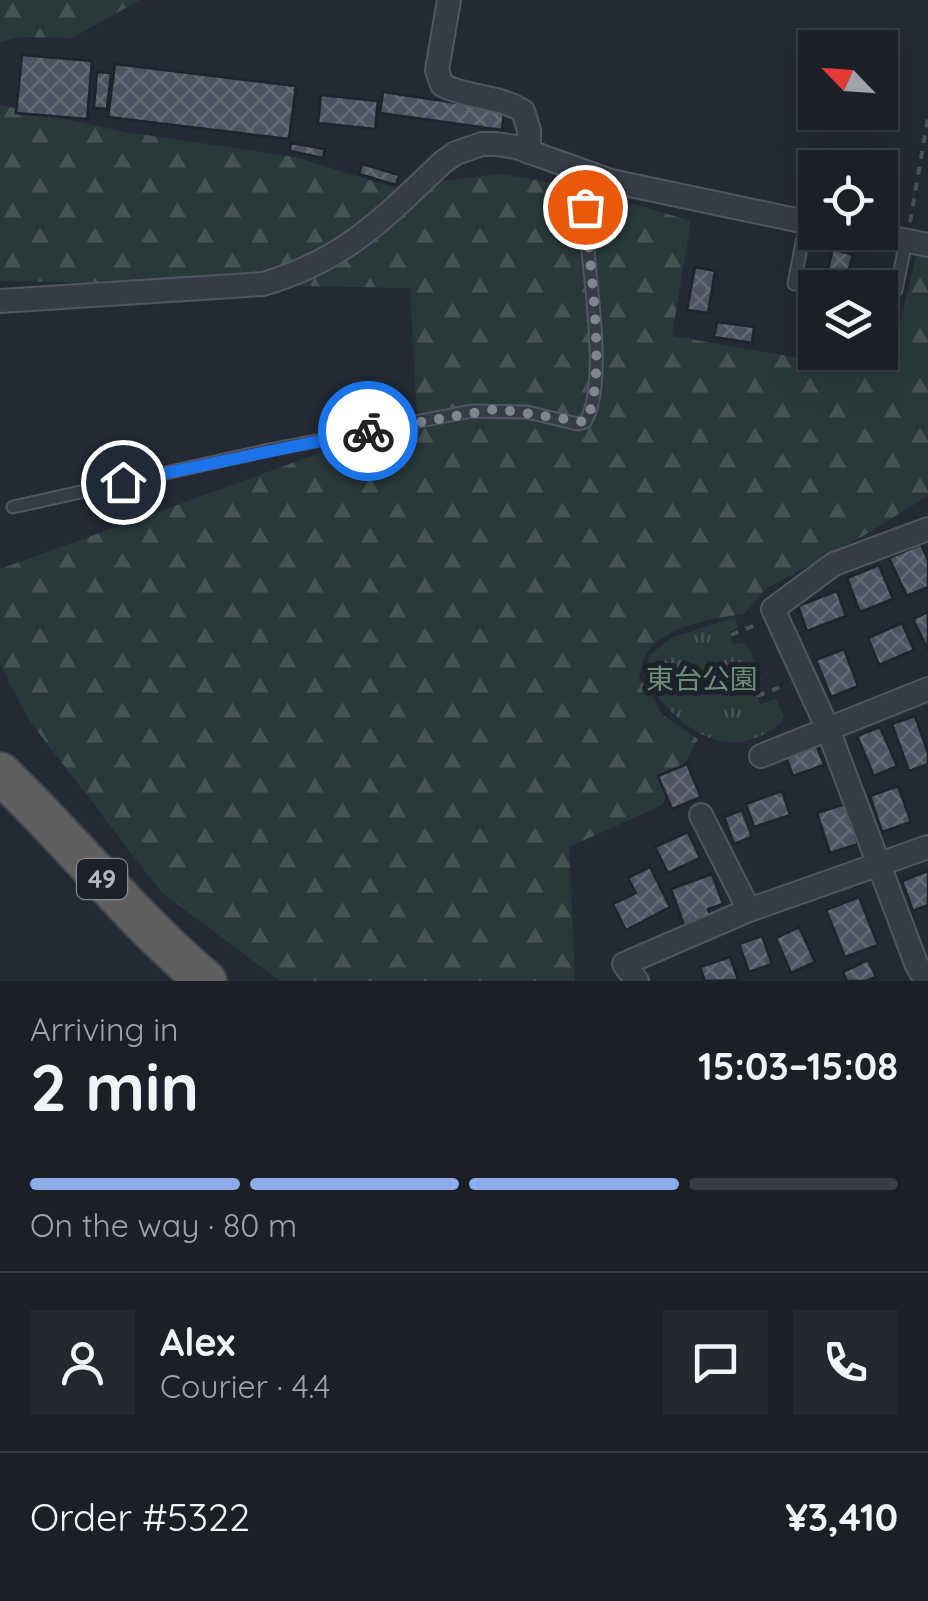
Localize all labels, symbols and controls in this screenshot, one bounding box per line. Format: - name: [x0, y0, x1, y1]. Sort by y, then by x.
- north arrow: [798, 30, 898, 130]
- map controls: [798, 30, 898, 370]
- button: locate: [798, 150, 898, 250]
- pin: [543, 165, 628, 250]
- icon: bag: [558, 180, 613, 235]
- button: layers: [798, 270, 898, 370]
- courier: [318, 381, 418, 481]
- icon: bike: [341, 404, 396, 459]
- pin: [81, 440, 166, 525]
- icon: home: [96, 455, 151, 510]
- park label: 東台公園: [646, 661, 758, 696]
- road number: 49: [77, 859, 127, 899]
- text: Arriving in: [30, 1009, 179, 1049]
- text: 15:03–15:08: [698, 1042, 898, 1090]
- text: 2 min: [30, 1046, 199, 1127]
- text: On the way · 80 m: [30, 1205, 297, 1245]
- button: person: [30, 1310, 135, 1415]
- button: chat: [663, 1310, 768, 1415]
- button: phone: [793, 1310, 898, 1415]
- text: Alex: [160, 1318, 235, 1366]
- text: Courier · 4.4: [160, 1366, 330, 1406]
- text: Order #5322: [30, 1493, 250, 1541]
- text: ¥3,410: [785, 1493, 898, 1541]

